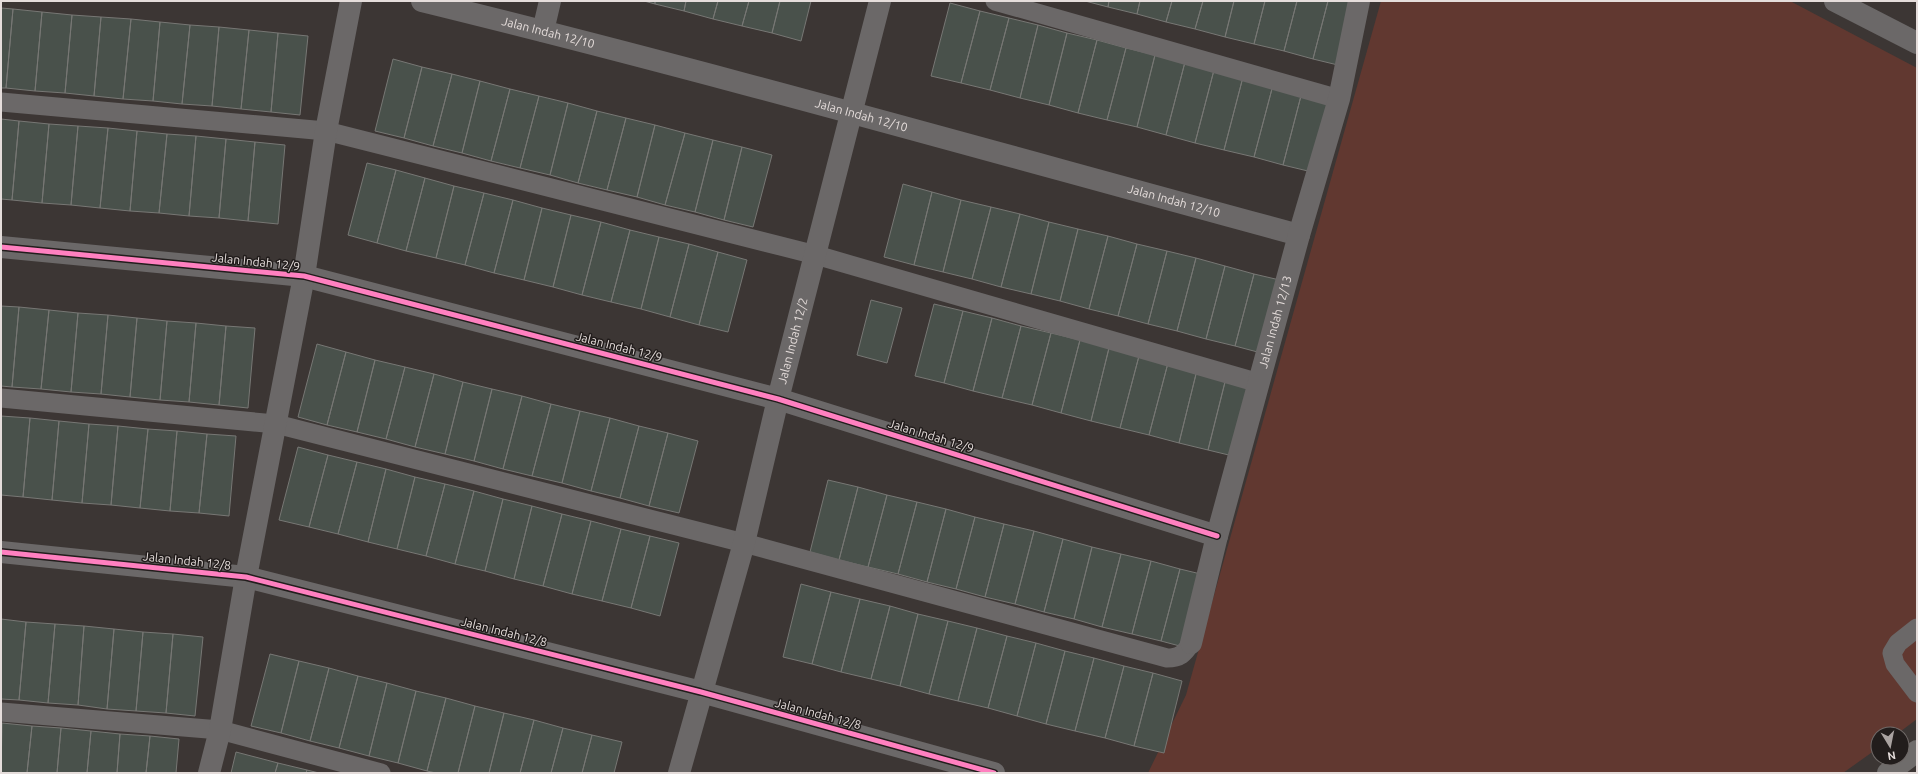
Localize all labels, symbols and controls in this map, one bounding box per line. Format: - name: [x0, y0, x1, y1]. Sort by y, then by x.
- street label: Jalan Indah 12/10: [500, 14, 596, 50]
- street label: Jalan Indah 12/10: [814, 96, 909, 134]
- street label: Jalan Indah 12/10: [1126, 182, 1222, 219]
- street label: Jalan Indah 12/9: [211, 250, 301, 273]
- street label: Jalan Indah 12/13: [1256, 274, 1294, 369]
- street label: Jalan Indah 12/2: [775, 296, 810, 385]
- street label: Jalan Indah 12/9: [575, 330, 664, 364]
- street label: Jalan Indah 12/9: [887, 416, 975, 455]
- street label: Jalan Indah 12/8: [142, 549, 232, 572]
- street label: Jalan Indah 12/8: [460, 615, 549, 649]
- street label: Jalan Indah 12/8: [774, 696, 863, 731]
- north arrow: [1870, 726, 1910, 766]
- text: N: [1887, 749, 1897, 762]

